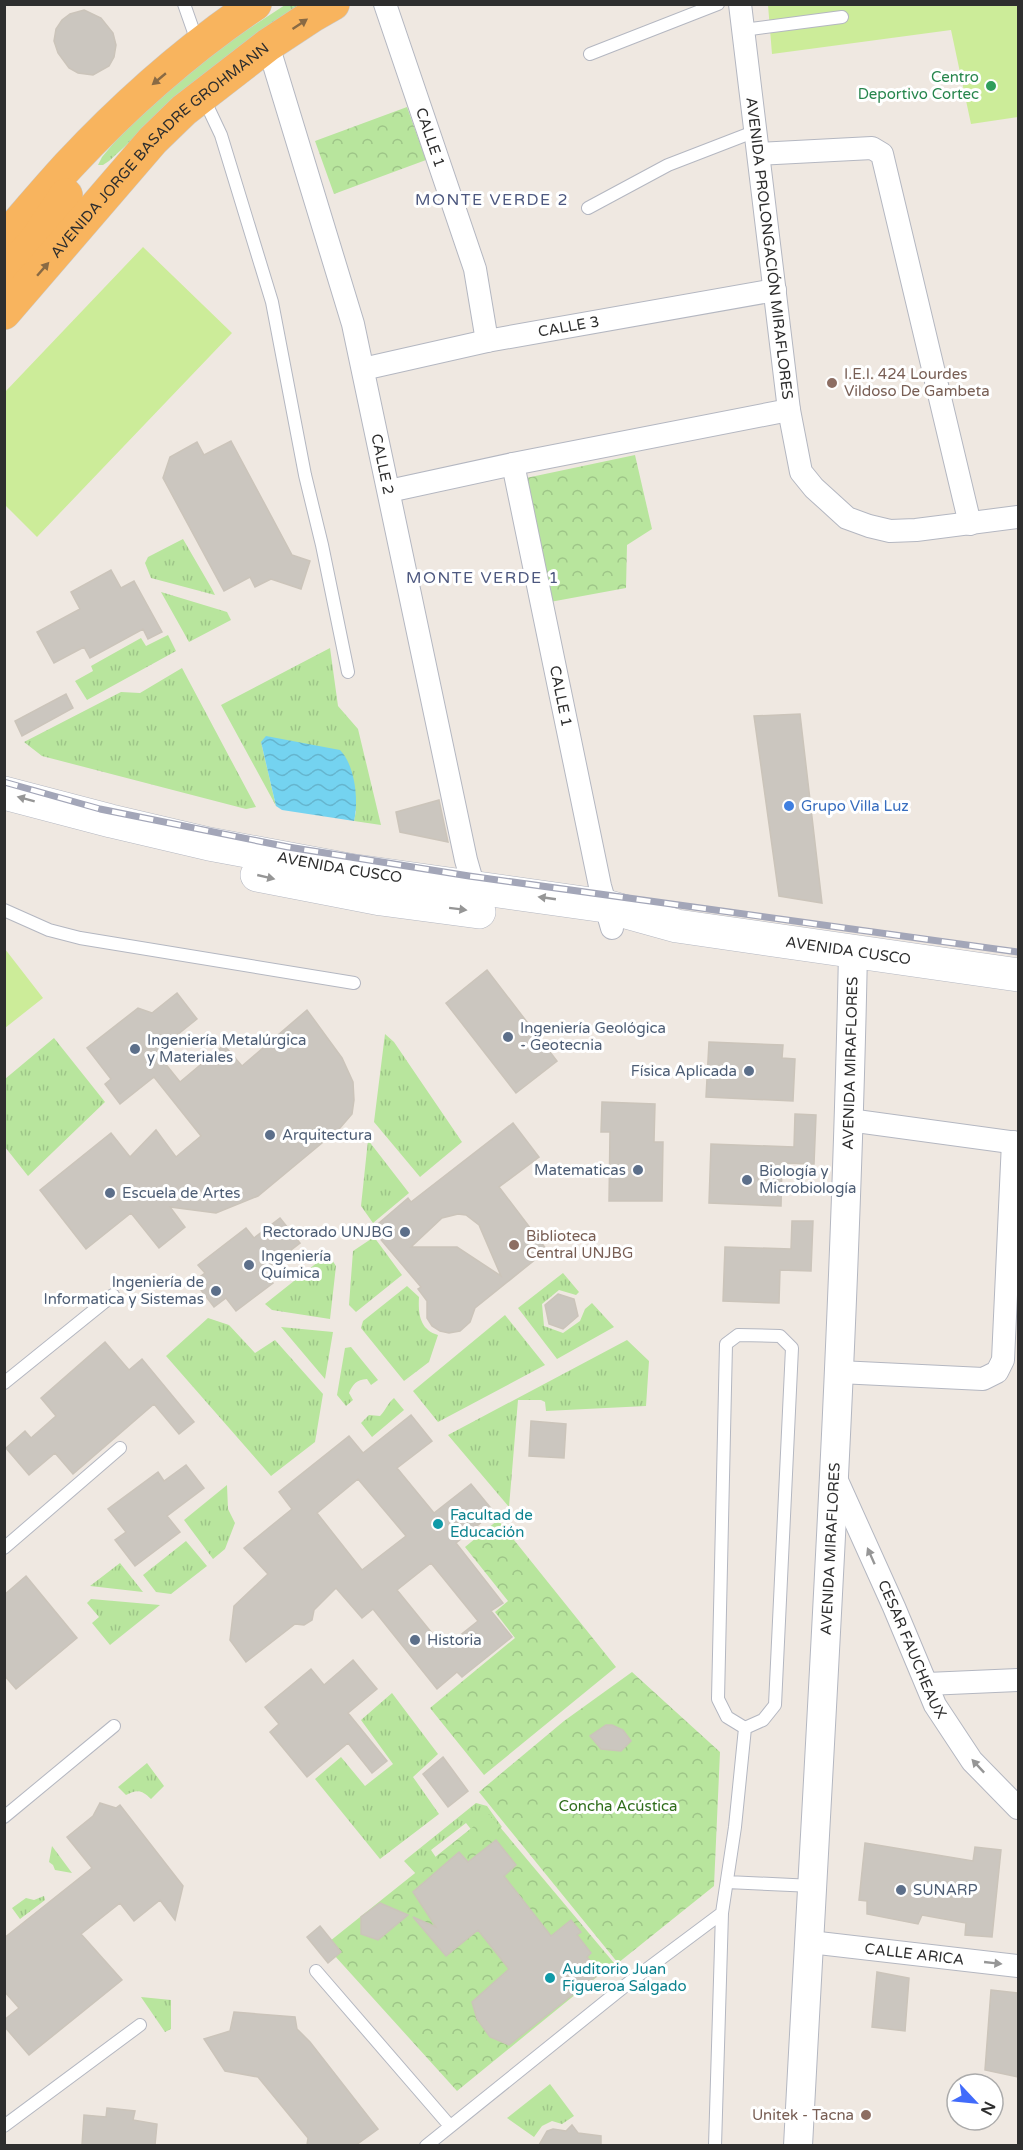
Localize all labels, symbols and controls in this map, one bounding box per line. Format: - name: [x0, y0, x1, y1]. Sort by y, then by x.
- one-way arrow: [291, 18, 307, 30]
- street label: AVENIDA JORGE BASADRE GROHMANN: [47, 39, 272, 262]
- place label: Centro Deportivo Cortec: [858, 68, 979, 103]
- one-way arrow: [151, 72, 167, 85]
- marker: Centro Deportivo Cortec: [984, 79, 998, 93]
- street label: AVENIDA PROLONGACIÓN MIRAFLORES: [742, 96, 797, 400]
- street label: CALLE 1: [412, 105, 449, 170]
- district label: MONTE VERDE 2: [415, 190, 569, 210]
- one-way arrow: [36, 262, 49, 277]
- street label: CALLE 3: [537, 312, 601, 341]
- place label: I.E.I. 424 Lourdes Vildoso De Gambeta: [844, 365, 990, 400]
- marker: I.E.I. 424 Lourdes Vildoso De Gambeta: [825, 376, 839, 390]
- street label: CALLE 2: [367, 432, 398, 496]
- district label: MONTE VERDE 1: [406, 568, 560, 588]
- street label: CALLE 1: [546, 664, 576, 728]
- one-way arrow: [17, 794, 35, 803]
- place label: Grupo Villa Luz: [801, 797, 909, 815]
- marker: Grupo Villa Luz: [782, 799, 796, 813]
- street label: AVENIDA CUSCO: [276, 848, 403, 886]
- one-way arrow: [257, 872, 275, 882]
- one-way arrow: [538, 894, 557, 903]
- one-way arrow: [449, 904, 468, 914]
- street label: AVENIDA CUSCO: [784, 933, 912, 969]
- street label: AVENIDA MIRAFLORES: [839, 977, 861, 1150]
- place label: Ingeniería Geológica - Geotecnia: [520, 1019, 666, 1054]
- marker: Ingeniería Geológica - Geotecnia: [501, 1030, 515, 1044]
- place label: Ingeniería Metalúrgica y Materiales: [147, 1031, 306, 1066]
- marker: Ingeniería Metalúrgica y Materiales: [128, 1042, 142, 1056]
- place label: Física Aplicada: [631, 1062, 737, 1080]
- marker: Física Aplicada: [742, 1064, 756, 1078]
- place label: Arquitectura: [282, 1126, 372, 1144]
- marker: Arquitectura: [263, 1128, 277, 1142]
- place label: Matematicas: [534, 1161, 626, 1179]
- place label: Biología y Microbiología: [759, 1162, 857, 1197]
- marker: Matematicas: [631, 1163, 645, 1177]
- marker: Biología y Microbiología: [740, 1173, 754, 1187]
- place label: Escuela de Artes: [122, 1184, 240, 1202]
- marker: Escuela de Artes: [103, 1186, 117, 1200]
- place label: Rectorado UNJBG: [262, 1223, 393, 1241]
- marker: Rectorado UNJBG: [398, 1225, 412, 1239]
- place label: Biblioteca Central UNJBG: [526, 1227, 633, 1262]
- marker: Biblioteca Central UNJBG: [507, 1238, 521, 1252]
- place label: Ingeniería Química: [261, 1247, 332, 1282]
- marker: Ingeniería Química: [242, 1258, 256, 1272]
- place label: Ingeniería de Informatica y Sistemas: [44, 1273, 204, 1308]
- marker: Ingeniería de Informatica y Sistemas: [209, 1284, 223, 1298]
- street label: AVENIDA MIRAFLORES: [817, 1462, 844, 1636]
- place label: Facultad de Educación: [450, 1506, 533, 1541]
- marker: Facultad de Educación: [431, 1517, 445, 1531]
- one-way arrow: [866, 1547, 875, 1565]
- street label: CESAR FAUCHEAUX: [874, 1577, 951, 1722]
- place label: Historia: [427, 1631, 482, 1649]
- marker: Historia: [408, 1633, 422, 1647]
- one-way arrow: [971, 1759, 985, 1774]
- park label: Concha Acústica: [558, 1797, 678, 1815]
- place label: SUNARP: [913, 1881, 978, 1899]
- marker: SUNARP: [894, 1883, 908, 1897]
- street label: CALLE ARICA: [863, 1939, 965, 1969]
- one-way arrow: [984, 1958, 1003, 1968]
- place label: Auditorio Juan Figueroa Salgado: [562, 1960, 687, 1995]
- marker: Auditorio Juan Figueroa Salgado: [543, 1971, 557, 1985]
- north arrow: [945, 2072, 1005, 2132]
- text: N: [976, 2098, 999, 2118]
- place label: Unitek - Tacna: [752, 2106, 854, 2124]
- marker: Unitek - Tacna: [859, 2108, 873, 2122]

